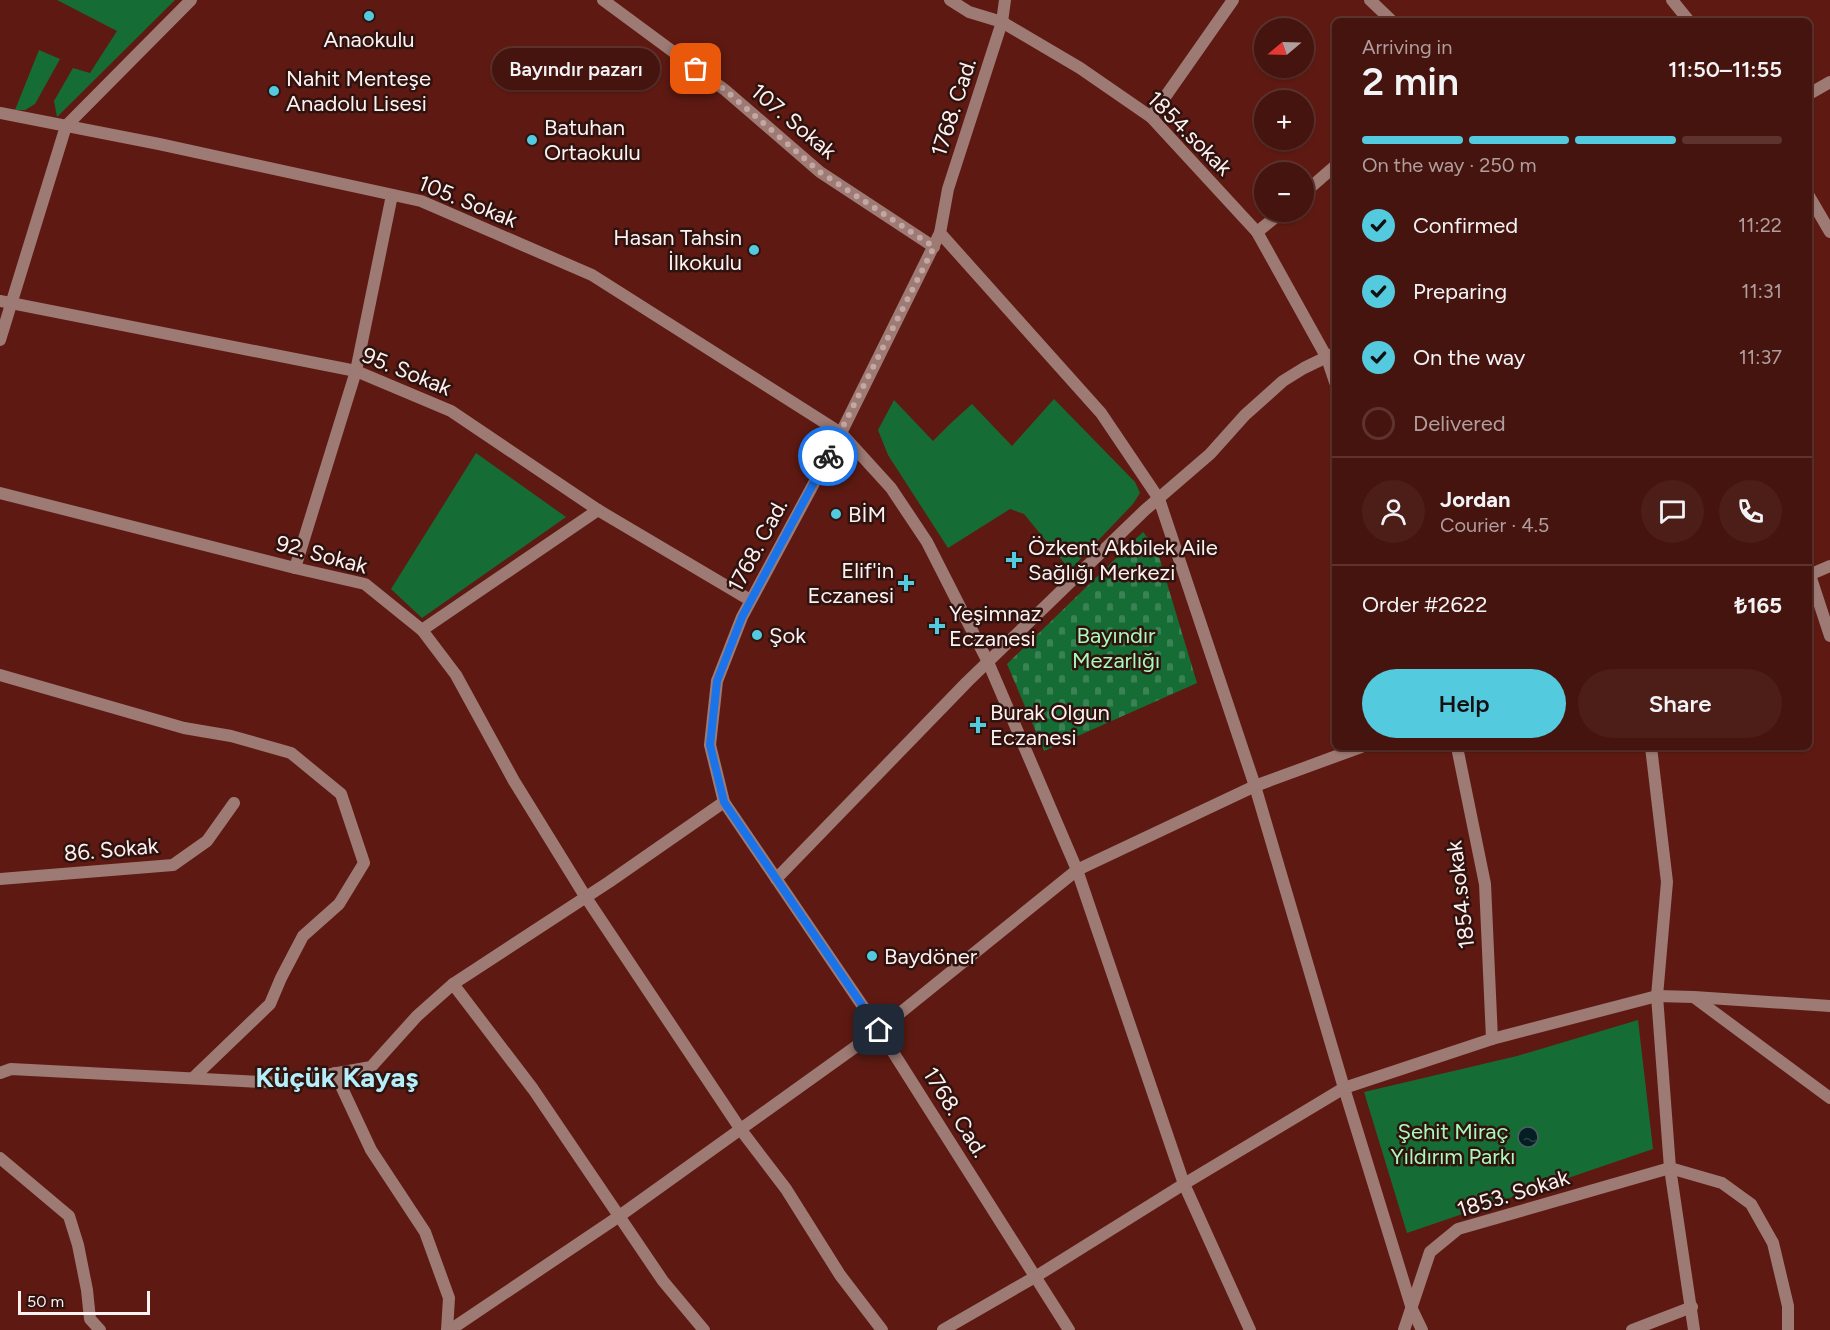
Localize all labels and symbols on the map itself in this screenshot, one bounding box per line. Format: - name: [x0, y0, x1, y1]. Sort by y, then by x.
- marker: Anaokulu: [362, 9, 376, 23]
- north arrow: [1254, 18, 1314, 78]
- place label: Anaokulu: [323, 26, 415, 53]
- pin: [670, 43, 721, 94]
- callout: Bayındır pazarı: [492, 48, 660, 90]
- street label: 1768. Cad.: [925, 55, 982, 160]
- place label: Nahit Menteşe Anadolu Lisesi: [286, 65, 431, 117]
- street label: 107. Sokak: [745, 78, 842, 165]
- marker: Nahit Menteşe Anadolu Lisesi: [267, 84, 281, 98]
- street label: 1854.sokak: [1142, 85, 1238, 182]
- place label: Batuhan Ortaokulu: [544, 114, 641, 166]
- marker: Batuhan Ortaokulu: [525, 133, 539, 147]
- street label: 105. Sokak: [414, 169, 522, 234]
- place label: Hasan Tahsin İlkokulu: [613, 224, 742, 276]
- marker: Hasan Tahsin İlkokulu: [747, 243, 761, 257]
- street label: 95. Sokak: [358, 341, 456, 402]
- courier: [798, 426, 858, 486]
- street label: 1768. Cad.: [722, 494, 793, 596]
- place label: BİM: [848, 501, 886, 528]
- marker: BİM: [829, 507, 843, 521]
- street label: 92. Sokak: [273, 529, 371, 580]
- place label: Özkent Akbilek Aile Sağlığı Merkezi: [1028, 534, 1218, 586]
- marker: Özkent Akbilek Aile Sağlığı Merkezi: [1005, 551, 1023, 569]
- place label: Elif'in Eczanesi: [807, 557, 894, 609]
- marker: Elif'in Eczanesi: [899, 576, 913, 590]
- place label: Yeşimnaz Eczanesi: [949, 600, 1041, 652]
- marker: Yeşimnaz Eczanesi: [930, 619, 944, 633]
- place label: Şok: [769, 622, 806, 649]
- park label: Bayındır Mezarlığı: [1072, 622, 1160, 674]
- marker: Şok: [750, 628, 764, 642]
- place label: Burak Olgun Eczanesi: [990, 699, 1110, 751]
- marker: Burak Olgun Eczanesi: [971, 718, 985, 732]
- street label: 86. Sokak: [63, 832, 160, 867]
- street label: 1854.sokak: [1440, 839, 1481, 951]
- place label: Baydöner: [884, 943, 978, 970]
- marker: Baydöner: [865, 949, 879, 963]
- pin: [853, 1004, 904, 1055]
- district label: Küçük Kayaş: [255, 1060, 419, 1094]
- street label: 1768. Cad.: [917, 1062, 994, 1162]
- park label: Şehit Miraç Yıldırım Parkı: [1391, 1118, 1515, 1170]
- street label: 1853. Sokak: [1454, 1164, 1573, 1223]
- scale bar: [18, 1288, 150, 1316]

